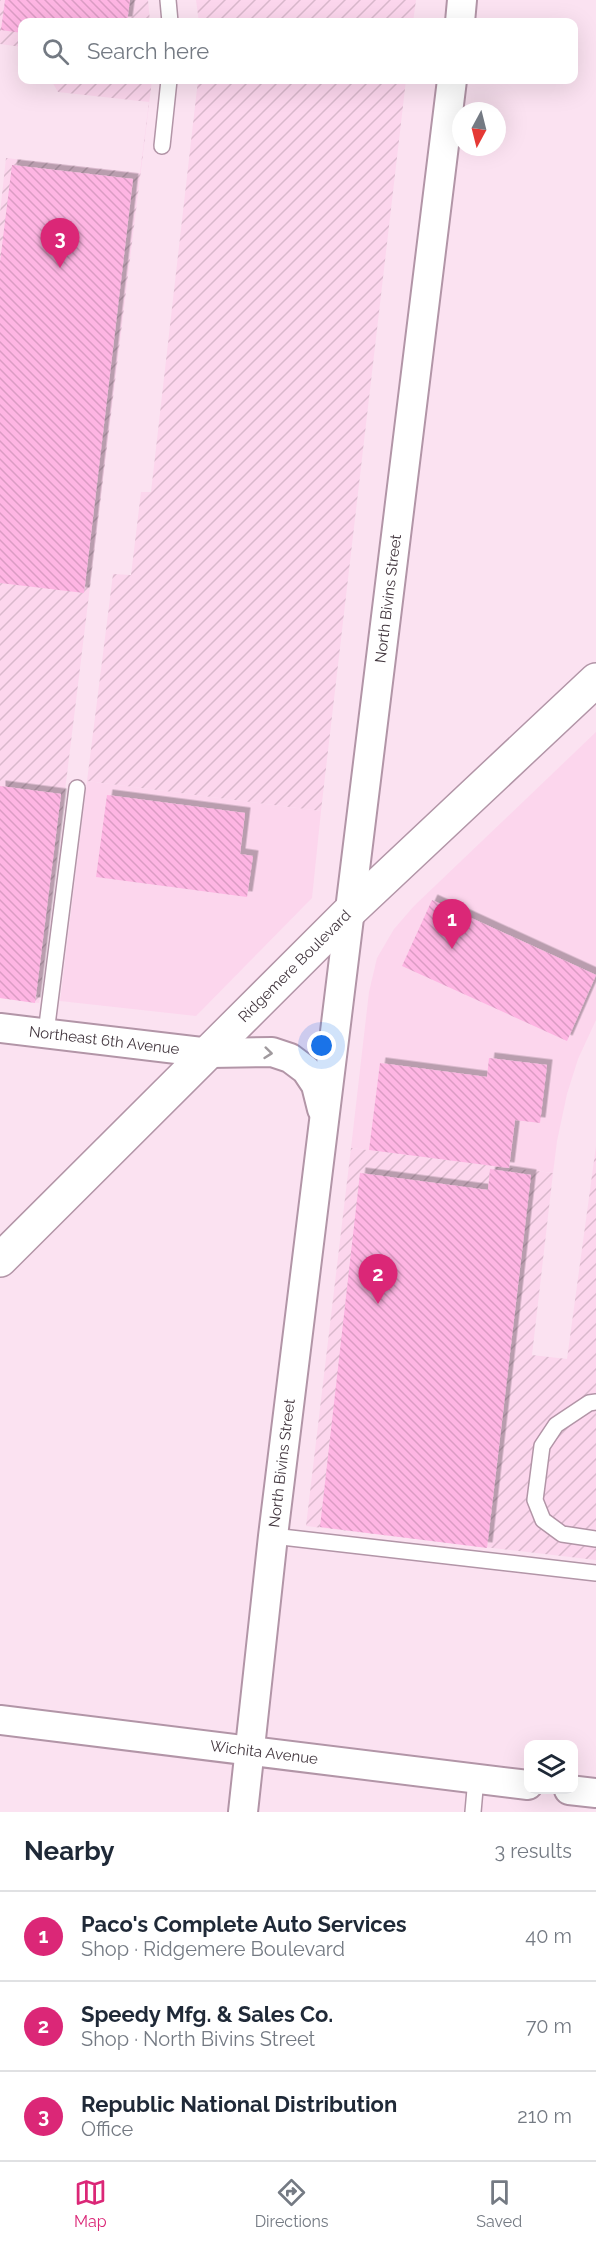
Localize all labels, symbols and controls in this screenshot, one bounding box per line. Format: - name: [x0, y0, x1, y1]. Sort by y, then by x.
- search box: [18, 18, 578, 84]
- icon: search: [39, 35, 72, 68]
- text: Search here: [87, 38, 209, 64]
- north arrow: [452, 102, 506, 156]
- pin: 3: [40, 218, 80, 268]
- street label: North Bivins Street: [371, 533, 405, 664]
- pin: 1: [432, 900, 472, 949]
- street label: Ridgemere Boulevard: [235, 906, 355, 1026]
- street label: Northeast 6th Avenue: [28, 1023, 181, 1058]
- your location: [307, 1031, 336, 1060]
- one-way arrow: [263, 1046, 273, 1059]
- pin: 2: [358, 1254, 398, 1304]
- street label: North Bivins Street: [265, 1398, 299, 1528]
- street label: Wichita Avenue: [209, 1737, 319, 1768]
- map controls: [524, 1740, 578, 1794]
- button: layers: [524, 1740, 578, 1794]
- text: Nearby: [24, 1836, 114, 1866]
- text: 3 results: [494, 1839, 572, 1863]
- text: Paco's Complete Auto Services: [81, 1911, 407, 1937]
- text: 1: [39, 1924, 48, 1948]
- text: 40 m: [525, 1924, 572, 1948]
- text: Shop · Ridgemere Boulevard: [81, 1937, 345, 1961]
- text: Speedy Mfg. & Sales Co.: [81, 2001, 333, 2027]
- text: 2: [38, 2014, 49, 2038]
- text: 70 m: [526, 2014, 572, 2038]
- text: Shop · North Bivins Street: [81, 2027, 315, 2051]
- text: Republic National Distribution: [81, 2091, 397, 2117]
- text: 3: [38, 2104, 49, 2128]
- text: 210 m: [517, 2104, 572, 2128]
- text: Office: [81, 2117, 133, 2141]
- tab: Map: [74, 2176, 107, 2231]
- tab: Directions: [255, 2176, 329, 2231]
- tab: Saved: [476, 2176, 522, 2231]

